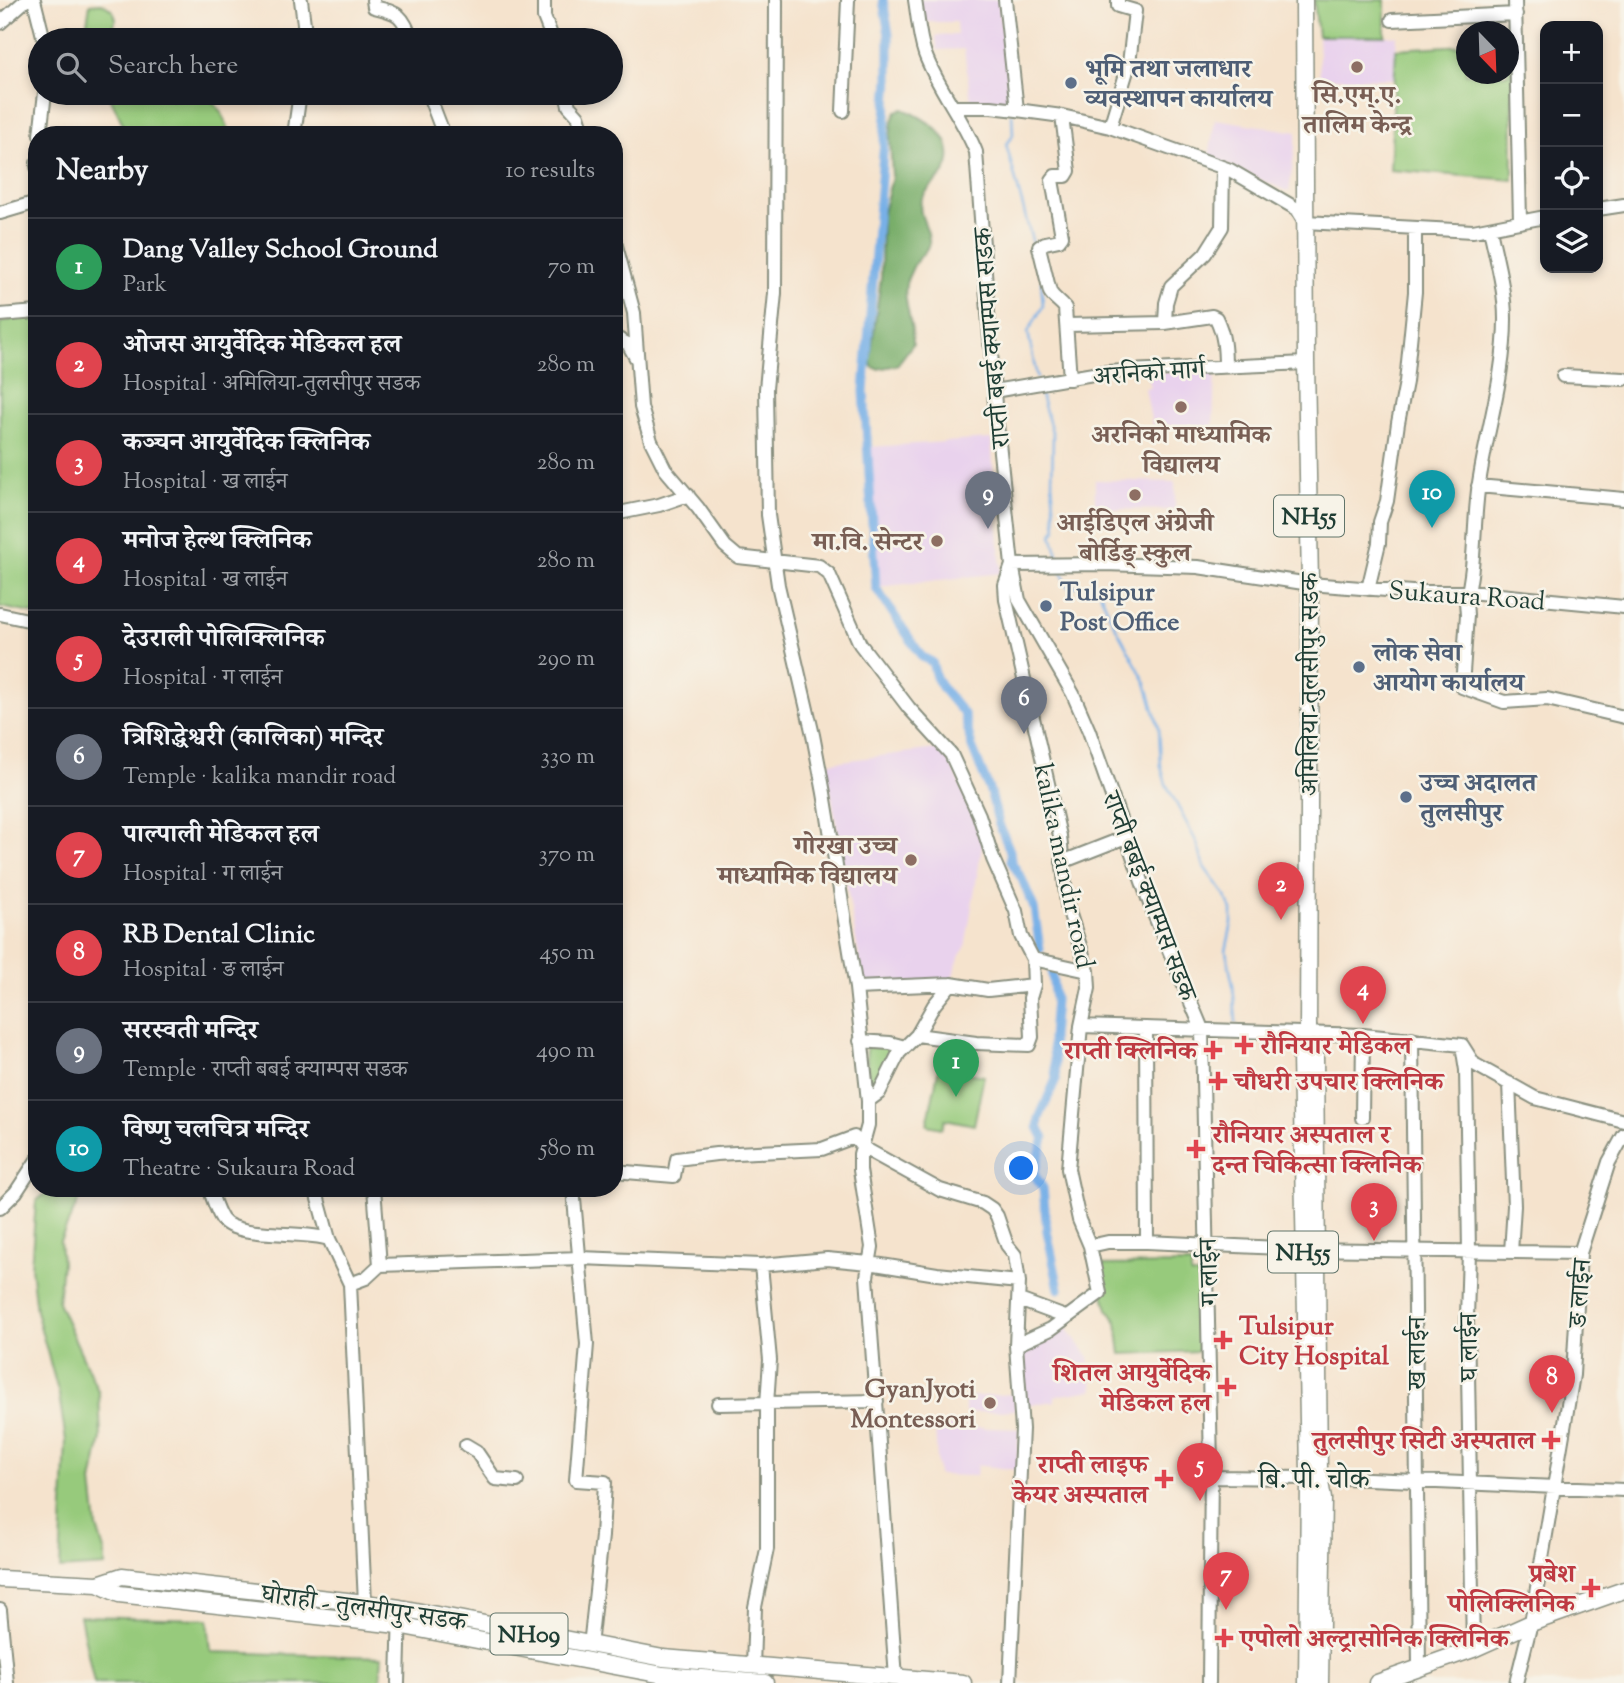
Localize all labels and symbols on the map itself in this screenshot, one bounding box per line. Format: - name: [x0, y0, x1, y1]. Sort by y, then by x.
- north arrow: [1456, 21, 1519, 84]
- place label: भूमि तथा जलाधार व्यवस्थापन कार्यालय: [1083, 52, 1275, 119]
- marker: सि.एम्.ए. तालिम केन्द्र: [1349, 59, 1365, 75]
- marker: भूमि तथा जलाधार व्यवस्थापन कार्यालय: [1063, 75, 1079, 91]
- place label: सि.एम्.ए. तालिम केन्द्र: [1301, 78, 1413, 145]
- street label: राप्ती बबई क्याम्पस सडक: [965, 224, 1022, 452]
- street label: अरनिको मार्ग: [1092, 352, 1208, 397]
- marker: अरनिको माध्यामिक विद्यालय: [1173, 399, 1189, 415]
- place label: अरनिको माध्यामिक विद्यालय: [1091, 418, 1273, 485]
- pin: 10: [1409, 470, 1455, 528]
- pin: 9: [965, 471, 1011, 529]
- marker: आईडिएल अंग्रेजी बोर्डिङ् स्कुल: [1127, 487, 1143, 503]
- road number: NH55: [1274, 495, 1344, 536]
- place label: आईडिएल अंग्रेजी बोर्डिङ् स्कुल: [1057, 506, 1216, 573]
- place label: मा.वि. सेन्टर: [811, 525, 925, 562]
- marker: मा.वि. सेन्टर: [929, 533, 945, 549]
- street label: अमिलिया-तुलसीपुर सडक: [1293, 571, 1330, 796]
- street label: Sukaura Road: [1387, 574, 1547, 621]
- place label: Tulsipur Post Office: [1060, 575, 1179, 642]
- marker: Tulsipur Post Office: [1038, 598, 1054, 614]
- place label: लोक सेवा आयोग कार्यालय: [1371, 636, 1527, 703]
- marker: लोक सेवा आयोग कार्यालय: [1351, 659, 1367, 675]
- pin: 6: [1001, 676, 1047, 734]
- street label: kalika mandir road: [1023, 761, 1102, 973]
- place label: उच्च अदालत तुलसीपुर: [1418, 766, 1539, 833]
- street label: राप्ती बबई क्याम्पस सडक: [1090, 785, 1205, 1008]
- marker: उच्च अदालत तुलसीपुर: [1398, 789, 1414, 805]
- place label: गोरखा उच्च माध्यामिक विद्यालय: [716, 829, 899, 896]
- marker: गोरखा उच्च माध्यामिक विद्यालय: [903, 852, 919, 868]
- pin: 2: [1258, 862, 1304, 920]
- pin: 4: [1340, 966, 1386, 1024]
- place label: रौनियार मेडिकल: [1258, 1029, 1414, 1066]
- place label: राप्ती क्लिनिक: [1062, 1034, 1199, 1071]
- marker: रौनियार मेडिकल: [1234, 1035, 1254, 1055]
- pin: 1: [933, 1039, 979, 1097]
- marker: राप्ती क्लिनिक: [1203, 1040, 1223, 1060]
- place label: चौधरी उपचार क्लिनिक: [1232, 1065, 1445, 1102]
- marker: चौधरी उपचार क्लिनिक: [1208, 1071, 1228, 1091]
- place label: रौनियार अस्पताल र दन्त चिकित्सा क्लिनिक: [1210, 1118, 1424, 1185]
- marker: रौनियार अस्पताल र दन्त चिकित्सा क्लिनिक: [1186, 1139, 1206, 1159]
- your location: [1004, 1151, 1038, 1185]
- pin: 3: [1351, 1183, 1397, 1241]
- road number: NH55: [1268, 1232, 1338, 1272]
- street label: ग लाईन: [1191, 1236, 1230, 1308]
- street label: ङ लाईन: [1560, 1256, 1602, 1331]
- place label: Tulsipur City Hospital: [1239, 1309, 1390, 1376]
- street label: घ लाईन: [1451, 1311, 1490, 1384]
- street label: ख लाईन: [1400, 1315, 1437, 1392]
- marker: Tulsipur City Hospital: [1213, 1330, 1233, 1350]
- pin: 8: [1529, 1355, 1575, 1413]
- place label: शितल आयुर्वेदिक मेडिकल हल: [1051, 1356, 1214, 1423]
- place label: GyanJyoti Montessori: [850, 1372, 977, 1439]
- marker: शितल आयुर्वेदिक मेडिकल हल: [1217, 1377, 1237, 1397]
- marker: GyanJyoti Montessori: [982, 1395, 998, 1411]
- place label: तुलसीपुर सिटी अस्पताल: [1310, 1424, 1538, 1461]
- marker: तुलसीपुर सिटी अस्पताल: [1541, 1430, 1561, 1450]
- pin: 5: [1177, 1443, 1223, 1501]
- place label: राप्ती लाइफ केयर अस्पताल: [1011, 1448, 1150, 1515]
- district label: बि. पी. चोक: [1256, 1461, 1372, 1501]
- marker: राप्ती लाइफ केयर अस्पताल: [1154, 1469, 1174, 1489]
- pin: 7: [1203, 1552, 1249, 1610]
- place label: प्रबेश पोलिक्लिनिक: [1446, 1557, 1577, 1624]
- street label: घोराही - तुलसीपुर सडक: [257, 1576, 470, 1642]
- marker: प्रबेश पोलिक्लिनिक: [1581, 1578, 1601, 1598]
- road number: NH09: [490, 1614, 568, 1654]
- place label: एपोलो अल्ट्रासोनिक क्लिनिक: [1238, 1622, 1511, 1659]
- marker: एपोलो अल्ट्रासोनिक क्लिनिक: [1214, 1628, 1234, 1648]

